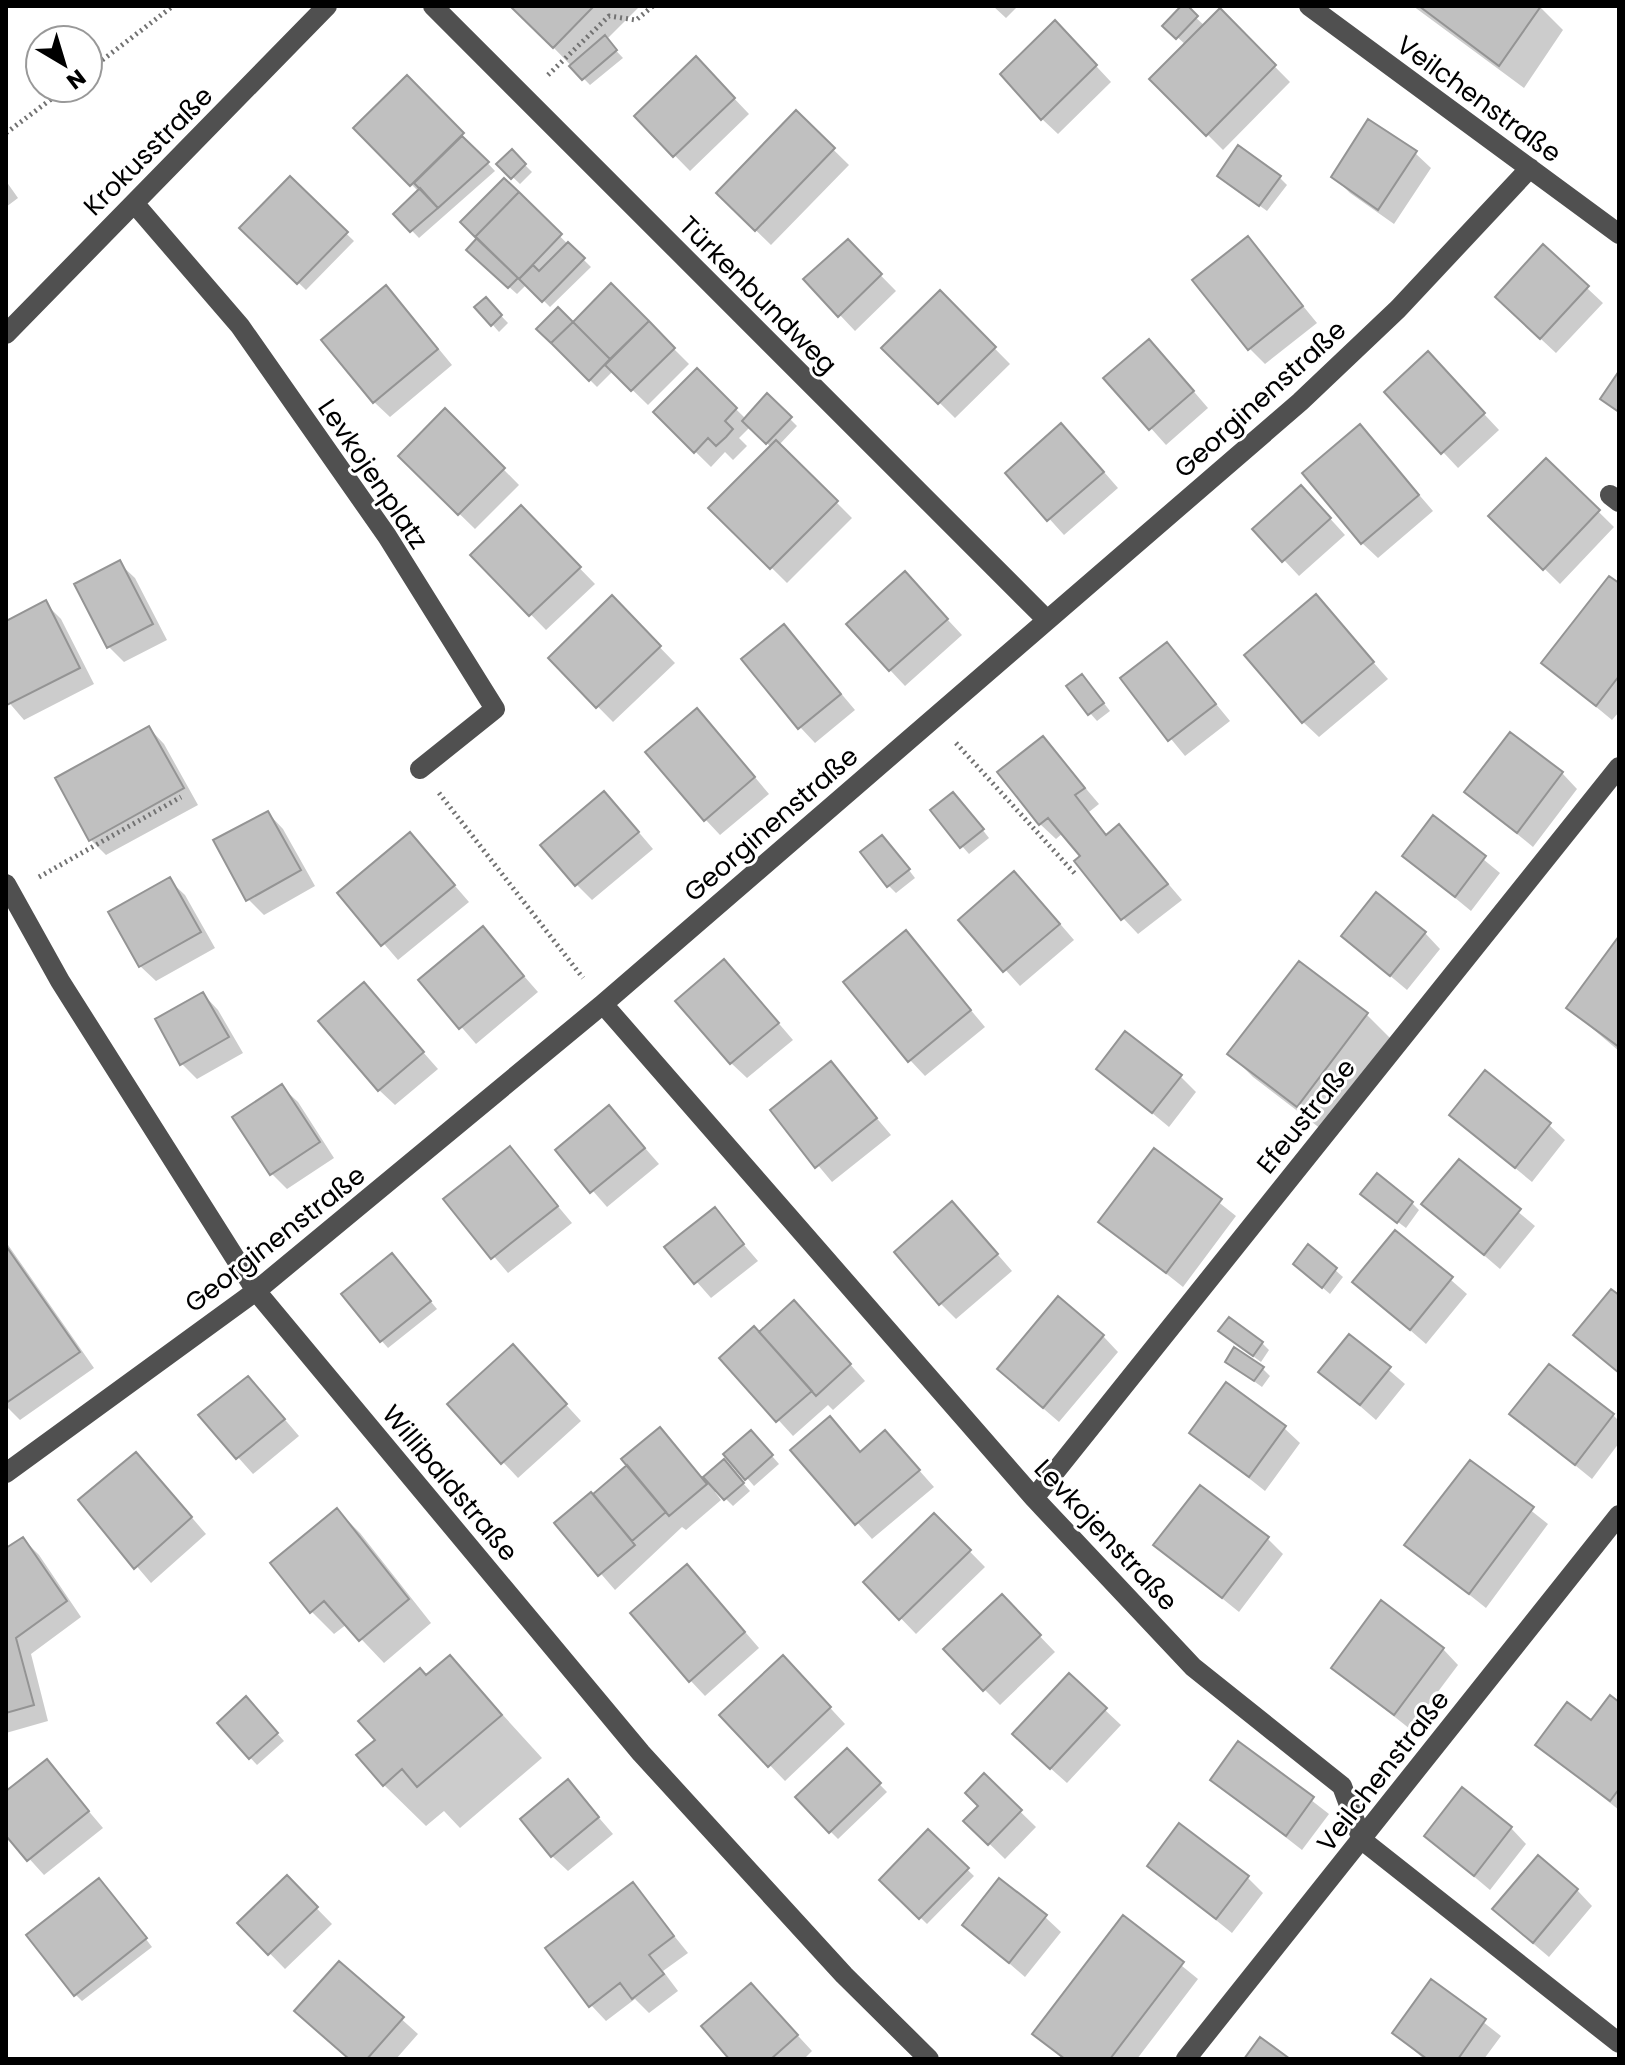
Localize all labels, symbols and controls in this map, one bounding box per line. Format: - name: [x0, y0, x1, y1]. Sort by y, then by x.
- north arrow: [24, 24, 104, 104]
- street label: Veilchenstraße: [1389, 27, 1569, 171]
- text: N: [60, 62, 92, 97]
- street label: Krokusstraße: [75, 78, 221, 224]
- street label: Türkenbundweg: [671, 208, 845, 382]
- street label: Georginenstraße: [1166, 312, 1354, 486]
- street label: Levkojenplatz: [309, 392, 437, 556]
- street label: Georginenstraße: [676, 738, 866, 910]
- street label: Efeustraße: [1248, 1051, 1364, 1181]
- street label: Georginenstraße: [177, 1157, 373, 1321]
- street label: Willibaldstraße: [374, 1397, 526, 1569]
- street label: Levkojenstraße: [1026, 1451, 1186, 1619]
- street label: Veilchenstraße: [1309, 1683, 1457, 1859]

